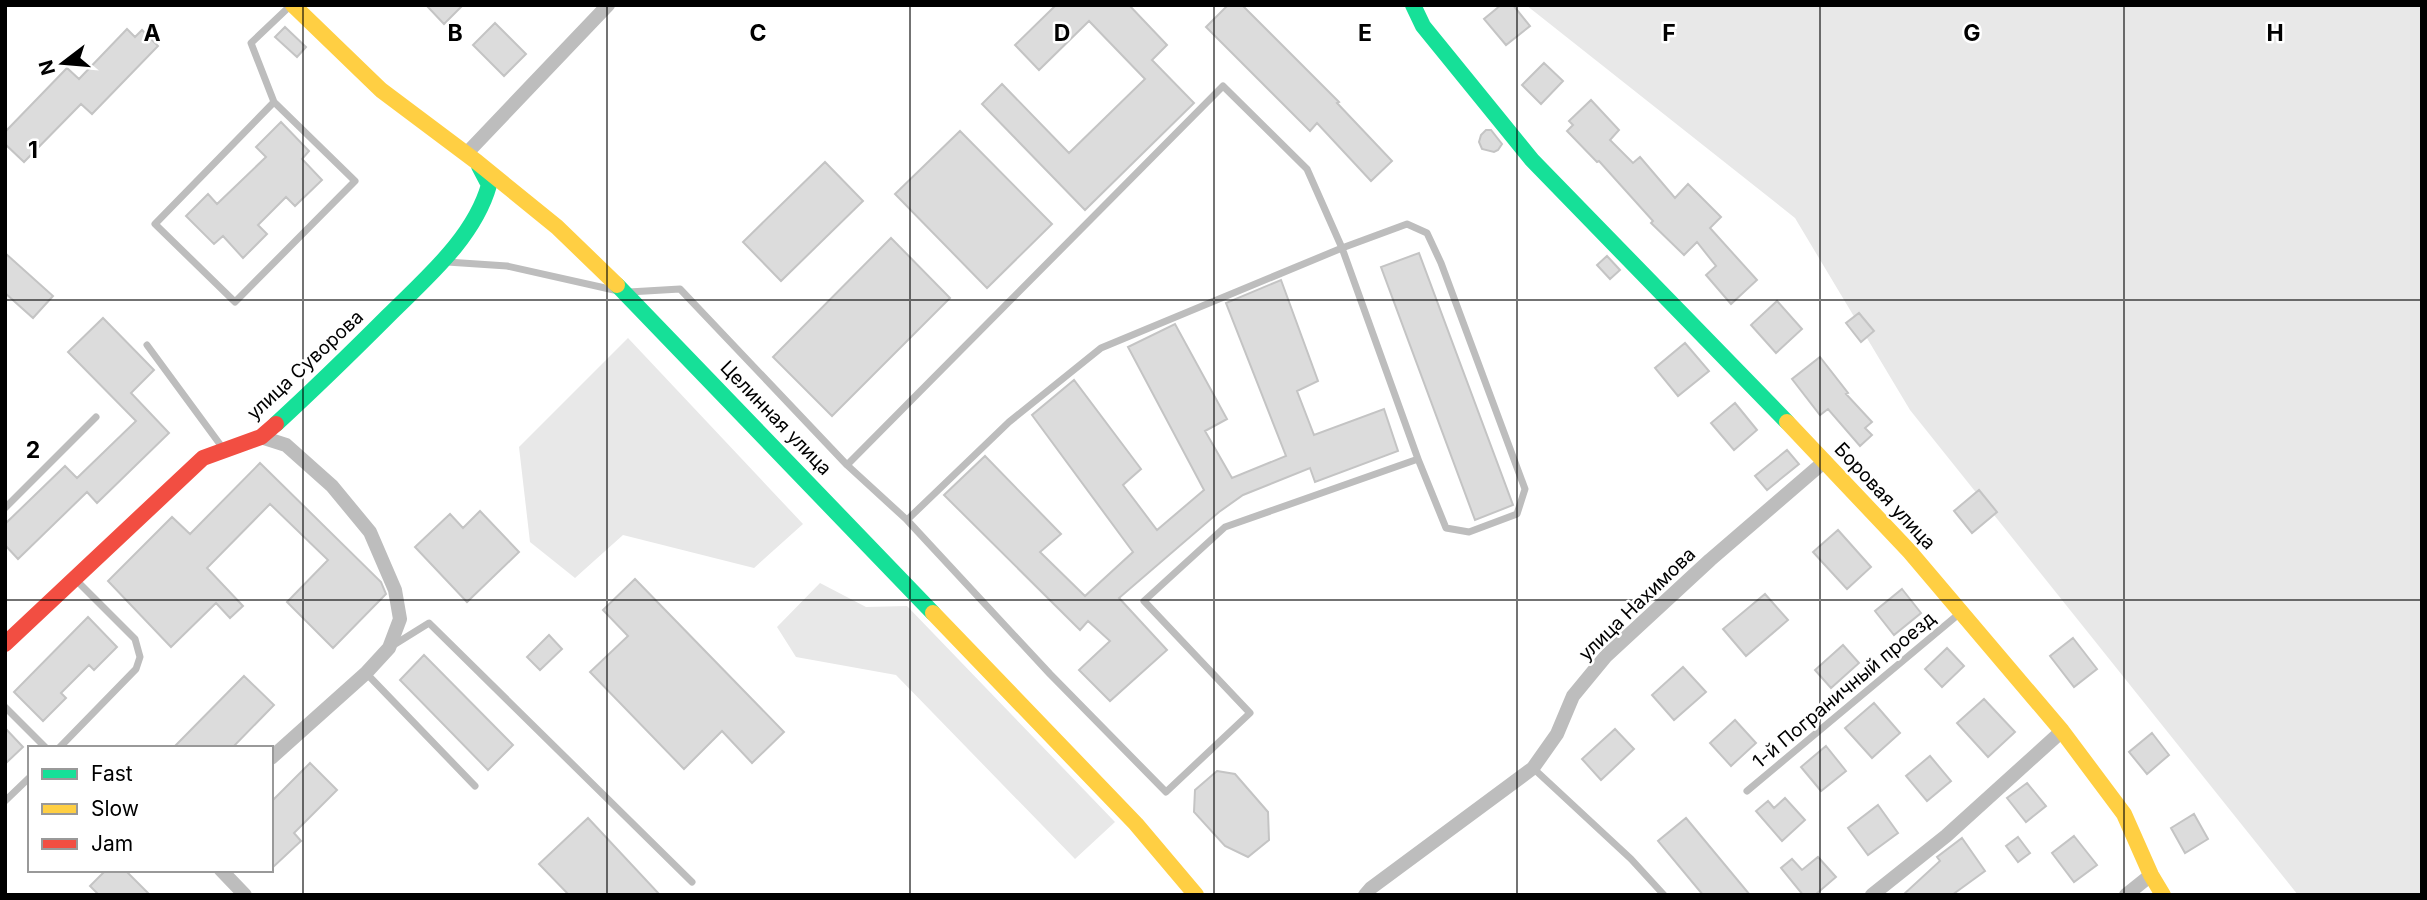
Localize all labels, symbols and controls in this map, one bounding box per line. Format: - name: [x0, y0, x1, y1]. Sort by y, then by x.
- text: A: [143, 19, 161, 47]
- text: B: [447, 19, 463, 47]
- text: C: [749, 19, 767, 47]
- text: D: [1054, 19, 1070, 47]
- text: E: [1358, 19, 1372, 47]
- text: F: [1662, 19, 1676, 47]
- text: G: [1963, 19, 1981, 47]
- text: H: [2266, 19, 2284, 47]
- north arrow: [28, 28, 98, 98]
- text: N: [34, 57, 60, 78]
- text: 1: [28, 136, 38, 164]
- street label: улица Суворова: [242, 305, 368, 425]
- street label: Целинная улица: [716, 356, 836, 480]
- text: 2: [26, 436, 40, 464]
- street label: Боровая улица: [1830, 438, 1940, 554]
- street label: улица Нахимова: [1574, 543, 1700, 665]
- street label: 1-й Пограничный проезд: [1748, 607, 1940, 773]
- legend: [28, 746, 273, 872]
- text: Fast: [91, 761, 133, 786]
- text: Slow: [91, 796, 139, 821]
- text: Jam: [91, 831, 133, 856]

